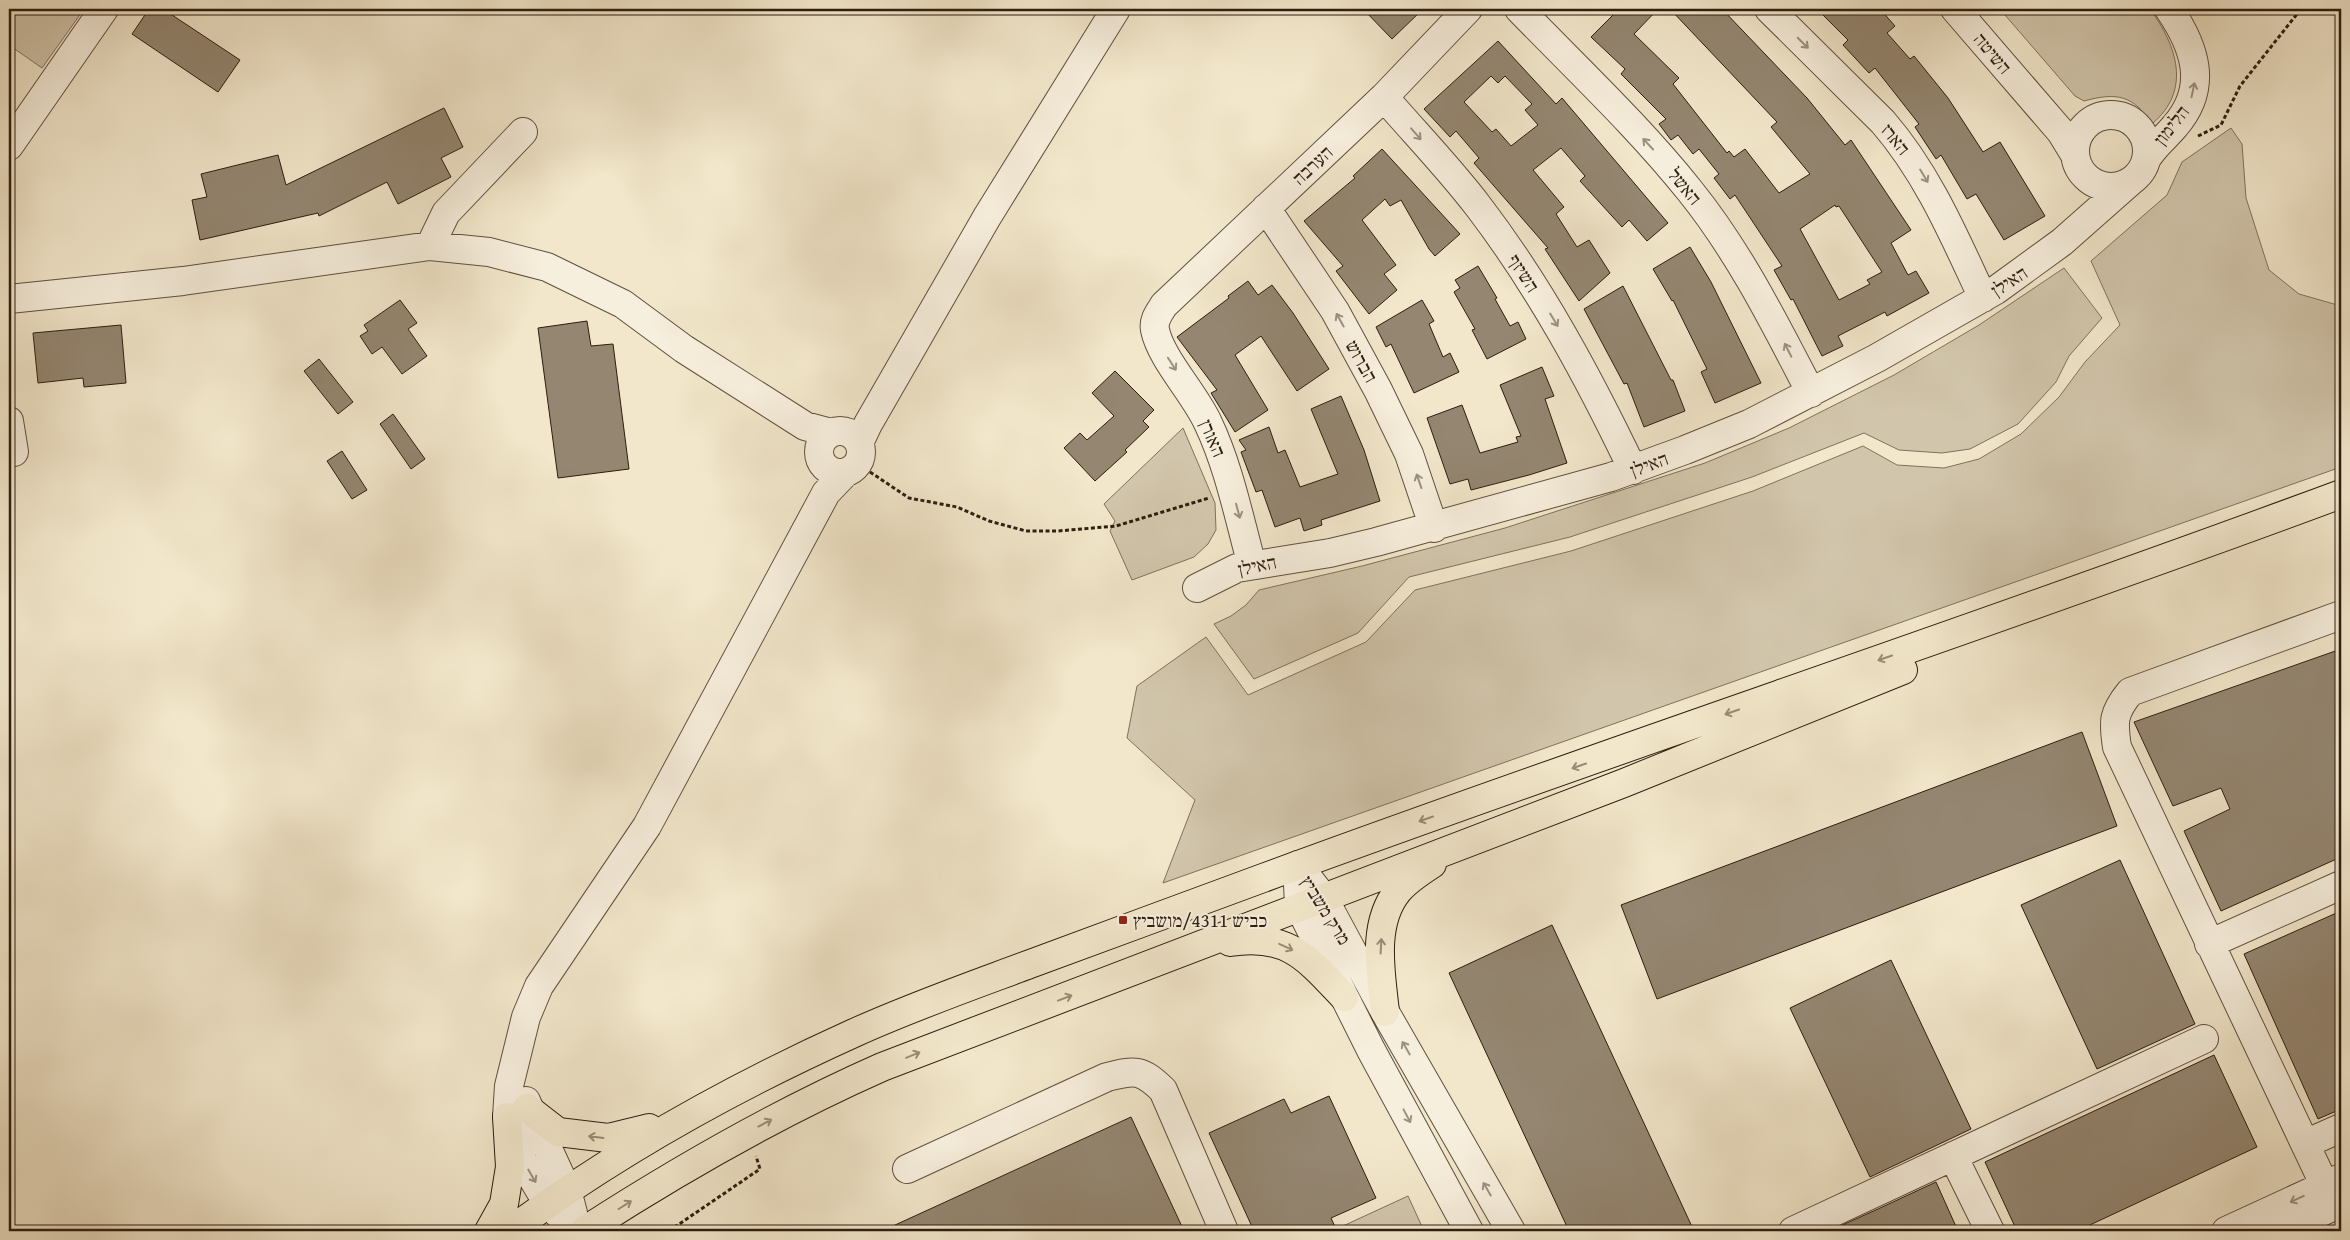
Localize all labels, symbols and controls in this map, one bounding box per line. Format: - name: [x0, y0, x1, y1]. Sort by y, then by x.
- street label: השיטה: [1967, 26, 2019, 80]
- one-way arrow: [1797, 37, 1810, 49]
- one-way arrow: [2189, 83, 2199, 99]
- street label: הלימון: [2146, 99, 2196, 151]
- street label: הארז: [1875, 117, 1917, 161]
- one-way arrow: [1410, 127, 1422, 140]
- one-way arrow: [1643, 137, 1654, 150]
- street label: הערבה: [1285, 139, 1339, 191]
- street label: האשל: [1661, 161, 1709, 211]
- one-way arrow: [1919, 169, 1929, 183]
- street label: השיזף: [1501, 248, 1547, 298]
- street label: האילן: [1985, 259, 2033, 303]
- one-way arrow: [1335, 313, 1344, 328]
- one-way arrow: [1549, 313, 1559, 327]
- street label: הברוש: [1339, 334, 1385, 388]
- one-way arrow: [1783, 343, 1792, 358]
- one-way arrow: [1167, 357, 1177, 371]
- street label: האורן: [1193, 415, 1233, 461]
- street label: האילן: [1626, 444, 1672, 484]
- one-way arrow: [1413, 474, 1423, 490]
- one-way arrow: [1233, 503, 1243, 519]
- street label: האילן: [1235, 547, 1279, 583]
- one-way arrow: [1878, 654, 1894, 663]
- one-way arrow: [1725, 708, 1740, 717]
- one-way arrow: [1571, 761, 1587, 771]
- one-way arrow: [1418, 815, 1434, 825]
- street label: מרק משביץ: [1294, 870, 1358, 950]
- place label: כביש 4311/מושביץ: [1133, 906, 1267, 934]
- marker: כביש 4311/מושביץ: [1117, 914, 1129, 926]
- one-way arrow: [1376, 939, 1385, 955]
- one-way arrow: [1278, 943, 1293, 952]
- one-way arrow: [1057, 993, 1072, 1002]
- one-way arrow: [1400, 1041, 1410, 1055]
- one-way arrow: [905, 1050, 920, 1060]
- one-way arrow: [1402, 1108, 1412, 1123]
- one-way arrow: [758, 1118, 773, 1128]
- one-way arrow: [588, 1132, 604, 1142]
- one-way arrow: [527, 1169, 537, 1183]
- one-way arrow: [1481, 1182, 1491, 1196]
- one-way arrow: [2290, 1194, 2305, 1204]
- one-way arrow: [618, 1199, 632, 1210]

